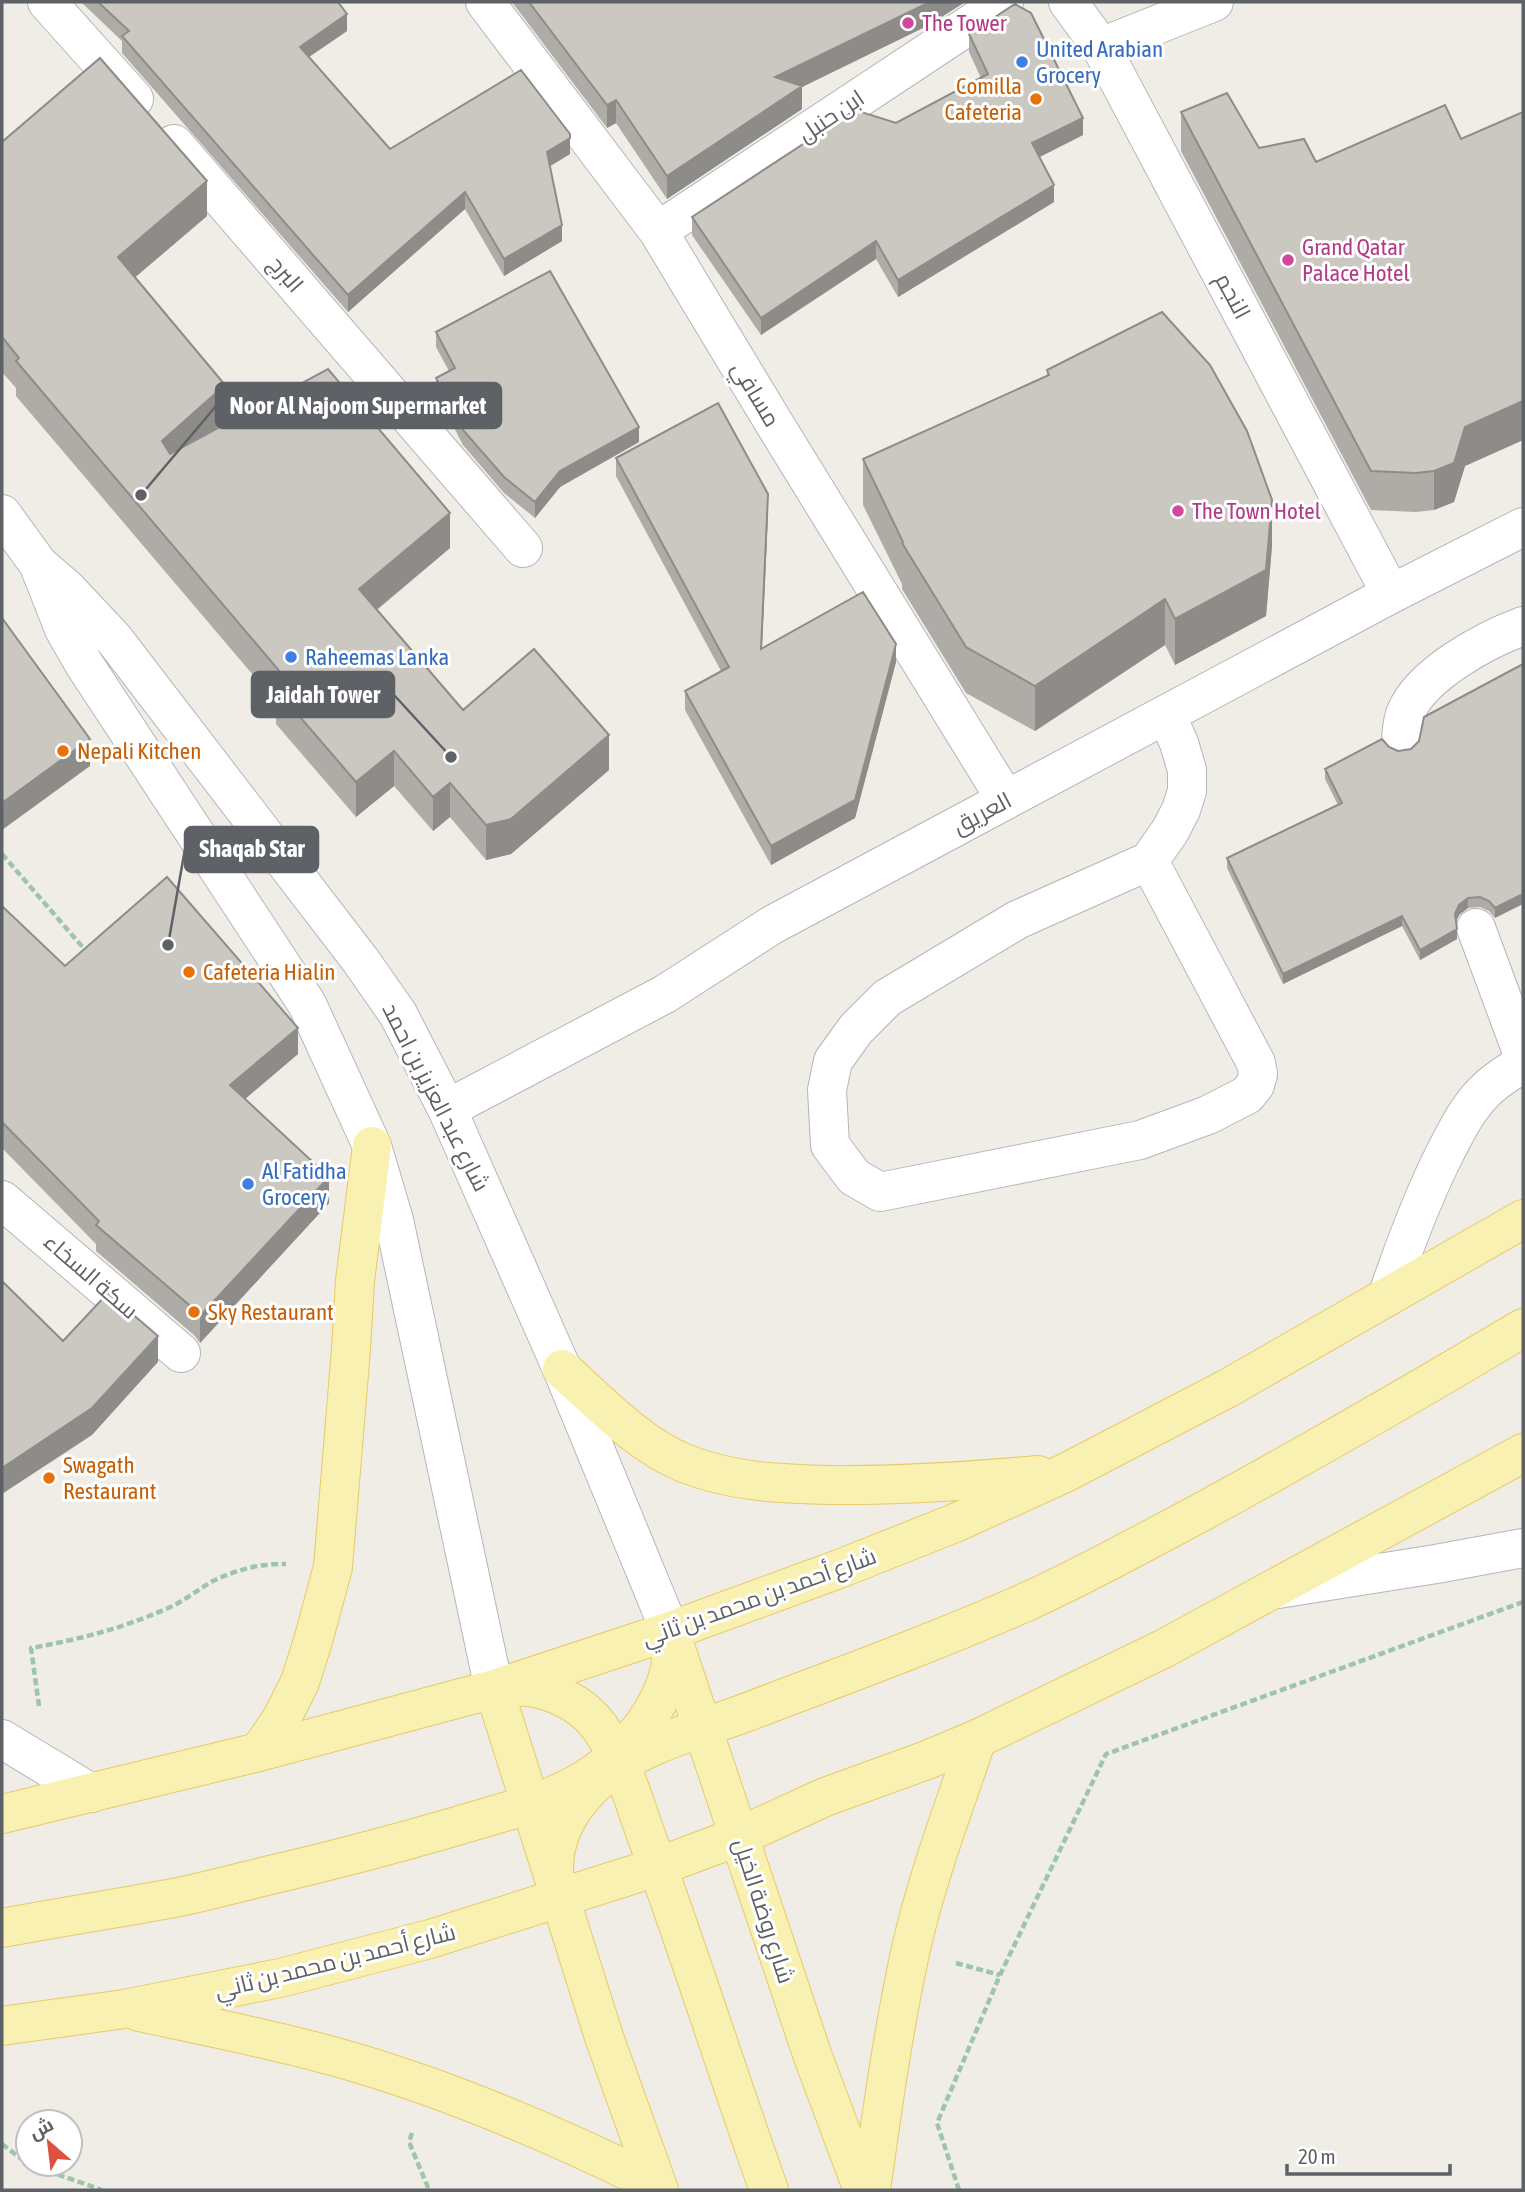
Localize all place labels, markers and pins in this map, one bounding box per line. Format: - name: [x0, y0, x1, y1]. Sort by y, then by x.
- place label: The Tower: [922, 10, 1008, 36]
- marker: The Tower: [900, 15, 916, 31]
- place label: United Arabian Grocery: [1036, 36, 1163, 88]
- marker: United Arabian Grocery: [1014, 54, 1030, 70]
- place label: Comilla Cafeteria: [945, 73, 1022, 125]
- marker: Comilla Cafeteria: [1028, 91, 1044, 107]
- place label: Grand Qatar Palace Hotel: [1302, 234, 1410, 286]
- marker: Grand Qatar Palace Hotel: [1280, 252, 1296, 268]
- callout: Noor Al Najoom Supermarket: [216, 383, 501, 428]
- place label: The Town Hotel: [1192, 498, 1321, 524]
- marker: The Town Hotel: [1170, 503, 1186, 519]
- place label: Raheemas Lanka: [305, 644, 449, 670]
- marker: Raheemas Lanka: [283, 649, 299, 665]
- callout: Jaidah Tower: [252, 672, 394, 717]
- place label: Nepali Kitchen: [77, 738, 201, 764]
- marker: Nepali Kitchen: [55, 743, 71, 759]
- callout: Shaqab Star: [185, 827, 318, 872]
- place label: Cafeteria Hialin: [203, 959, 335, 985]
- marker: Cafeteria Hialin: [181, 964, 197, 980]
- place label: Al Fatidha Grocery: [262, 1158, 347, 1210]
- marker: Al Fatidha Grocery: [240, 1176, 256, 1192]
- place label: Sky Restaurant: [208, 1299, 334, 1325]
- marker: Sky Restaurant: [186, 1304, 202, 1320]
- place label: Swagath Restaurant: [63, 1452, 156, 1504]
- marker: Swagath Restaurant: [41, 1470, 57, 1486]

